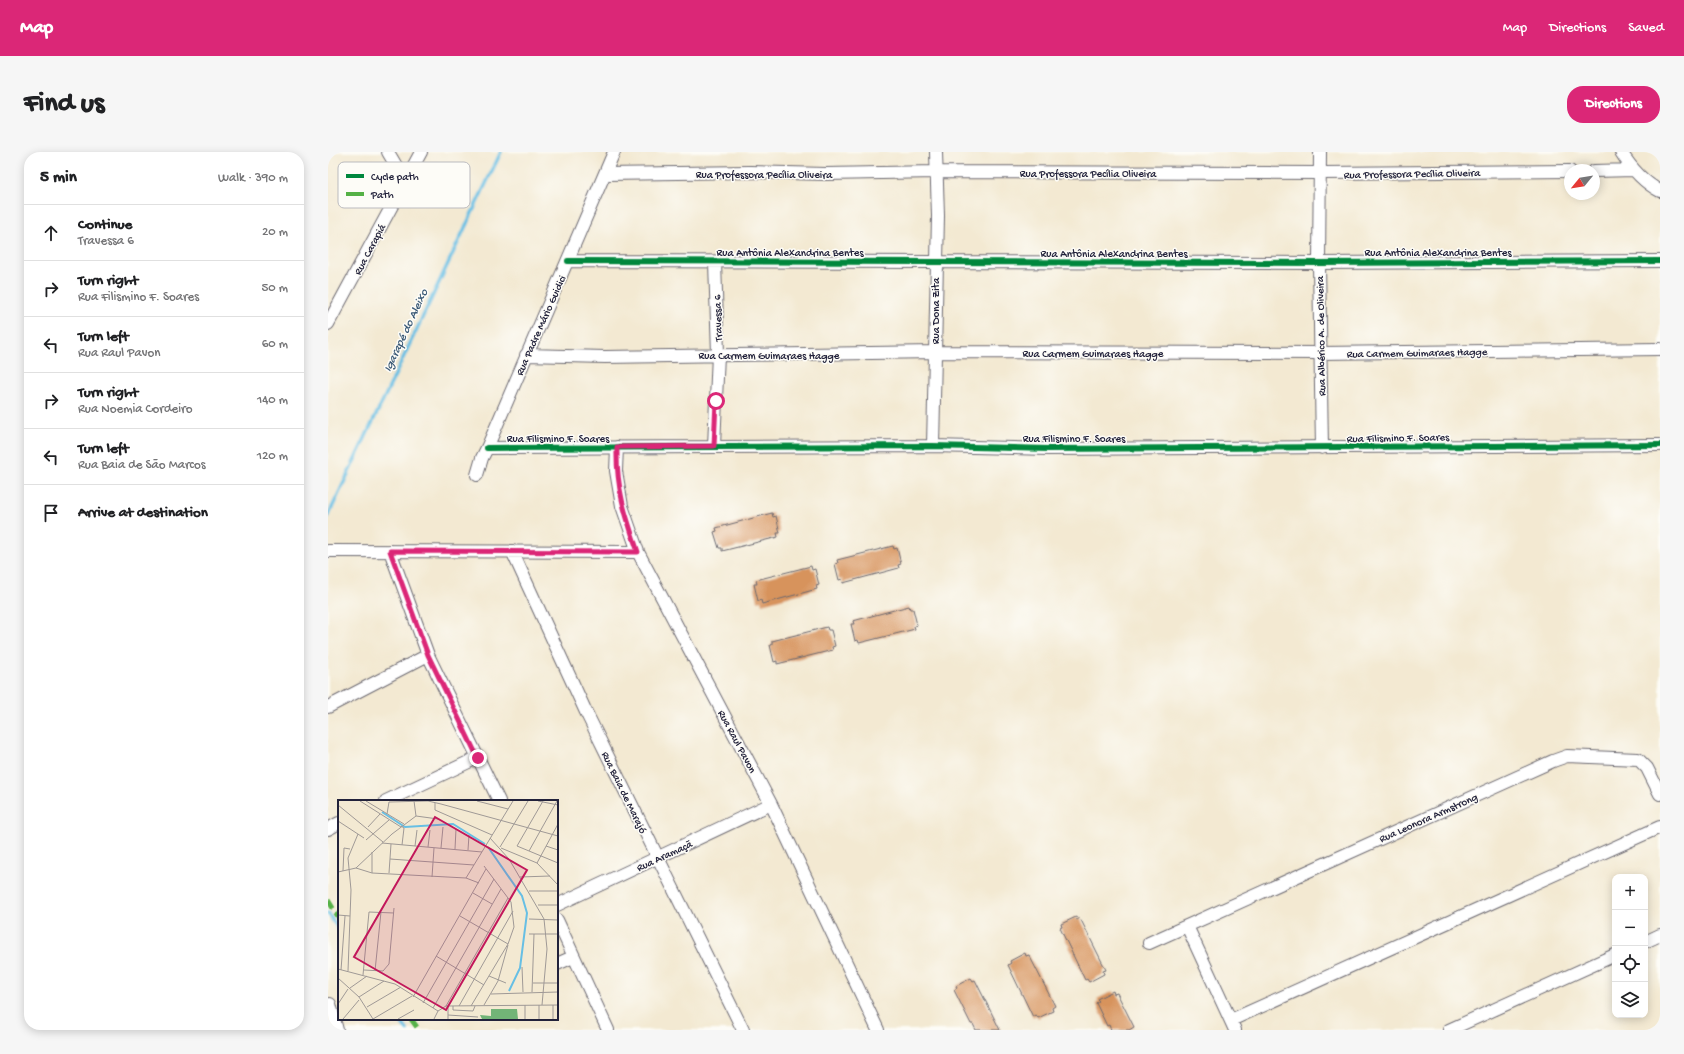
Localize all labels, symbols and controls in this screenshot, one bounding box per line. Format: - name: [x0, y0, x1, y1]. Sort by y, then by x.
- text: Map: [20, 17, 53, 40]
- text: Map: [1503, 20, 1527, 37]
- text: Directions: [1549, 20, 1606, 37]
- text: Saved: [1628, 20, 1664, 37]
- button: Directions: [1567, 86, 1660, 123]
- text: Find us: [24, 88, 104, 121]
- legend: [338, 162, 470, 208]
- north arrow: [1564, 164, 1600, 200]
- street label: Rua Professora Pecília Oliveira: [1344, 167, 1481, 182]
- text: 5 min: [40, 168, 77, 188]
- street label: Rua Professora Pecília Oliveira: [1020, 168, 1157, 181]
- street label: Rua Professora Pecília Oliveira: [696, 169, 833, 182]
- text: Walk · 390 m: [218, 171, 288, 186]
- text: Cycle path: [371, 172, 419, 184]
- text: Path: [370, 190, 394, 202]
- text: Continue: [78, 216, 132, 234]
- icon: ahead: [40, 222, 62, 244]
- street label: Rua Carapiá: [352, 222, 390, 277]
- text: 20 m: [262, 225, 288, 240]
- text: Travessa 6: [78, 234, 134, 249]
- street label: Rua Antônia Alexandrina Bentes: [717, 248, 864, 260]
- street label: Rua Antônia Alexandrina Bentes: [1365, 248, 1512, 260]
- street label: Rua Antônia Alexandrina Bentes: [1041, 249, 1188, 261]
- text: Turn right: [78, 272, 138, 290]
- street label: Rua Padre Mário Guidici: [514, 274, 569, 378]
- street label: Rua Albérico A. de Oliveira: [1315, 275, 1329, 396]
- street label: Rua Dona Zita: [931, 277, 943, 344]
- icon: right: [40, 278, 62, 300]
- text: 50 m: [261, 281, 288, 296]
- water label: Igarapé do Aleixo: [382, 287, 432, 374]
- text: Rua Filismino F. Soares: [78, 290, 199, 305]
- street label: Travessa 6: [712, 294, 726, 343]
- text: Turn left: [78, 328, 129, 346]
- icon: left: [40, 334, 62, 356]
- text: 60 m: [262, 337, 288, 352]
- text: Rua Raul Pavon: [78, 346, 160, 361]
- street label: Rua Carmem Guimaraes Hagge: [1347, 347, 1488, 361]
- street label: Rua Carmem Guimaraes Hagge: [1023, 349, 1164, 361]
- street label: Rua Carmem Guimaraes Hagge: [699, 351, 840, 363]
- text: Turn right: [78, 384, 138, 402]
- icon: right: [40, 390, 62, 412]
- route start: [707, 392, 725, 410]
- text: 140 m: [257, 393, 288, 408]
- text: Rua Noemia Cordeiro: [78, 402, 192, 417]
- street label: Rua Filismino F. Soares: [1347, 432, 1450, 446]
- street label: Rua Filismino F. Soares: [507, 434, 610, 446]
- street label: Rua Filismino F. Soares: [1023, 434, 1126, 446]
- text: Turn left: [78, 440, 129, 458]
- icon: left: [40, 446, 62, 468]
- text: 120 m: [257, 449, 288, 464]
- text: Rua Baia de São Marcos: [78, 458, 205, 473]
- icon: arrive: [40, 502, 62, 524]
- text: Arrive at destination: [78, 504, 208, 522]
- street label: Rua Raul Pavon: [715, 708, 758, 776]
- route end: [469, 749, 487, 767]
- street label: Rua Baia de Marajó: [598, 750, 648, 836]
- street label: Rua Leonora Armstrong: [1378, 792, 1480, 846]
- inset map: [338, 800, 558, 1020]
- street label: Rua Aramaçã: [635, 838, 695, 875]
- map controls: [1612, 874, 1648, 1018]
- button: +: [1612, 874, 1648, 910]
- button: −: [1612, 910, 1648, 946]
- button: locate: [1612, 946, 1648, 982]
- button: layers: [1612, 982, 1648, 1018]

